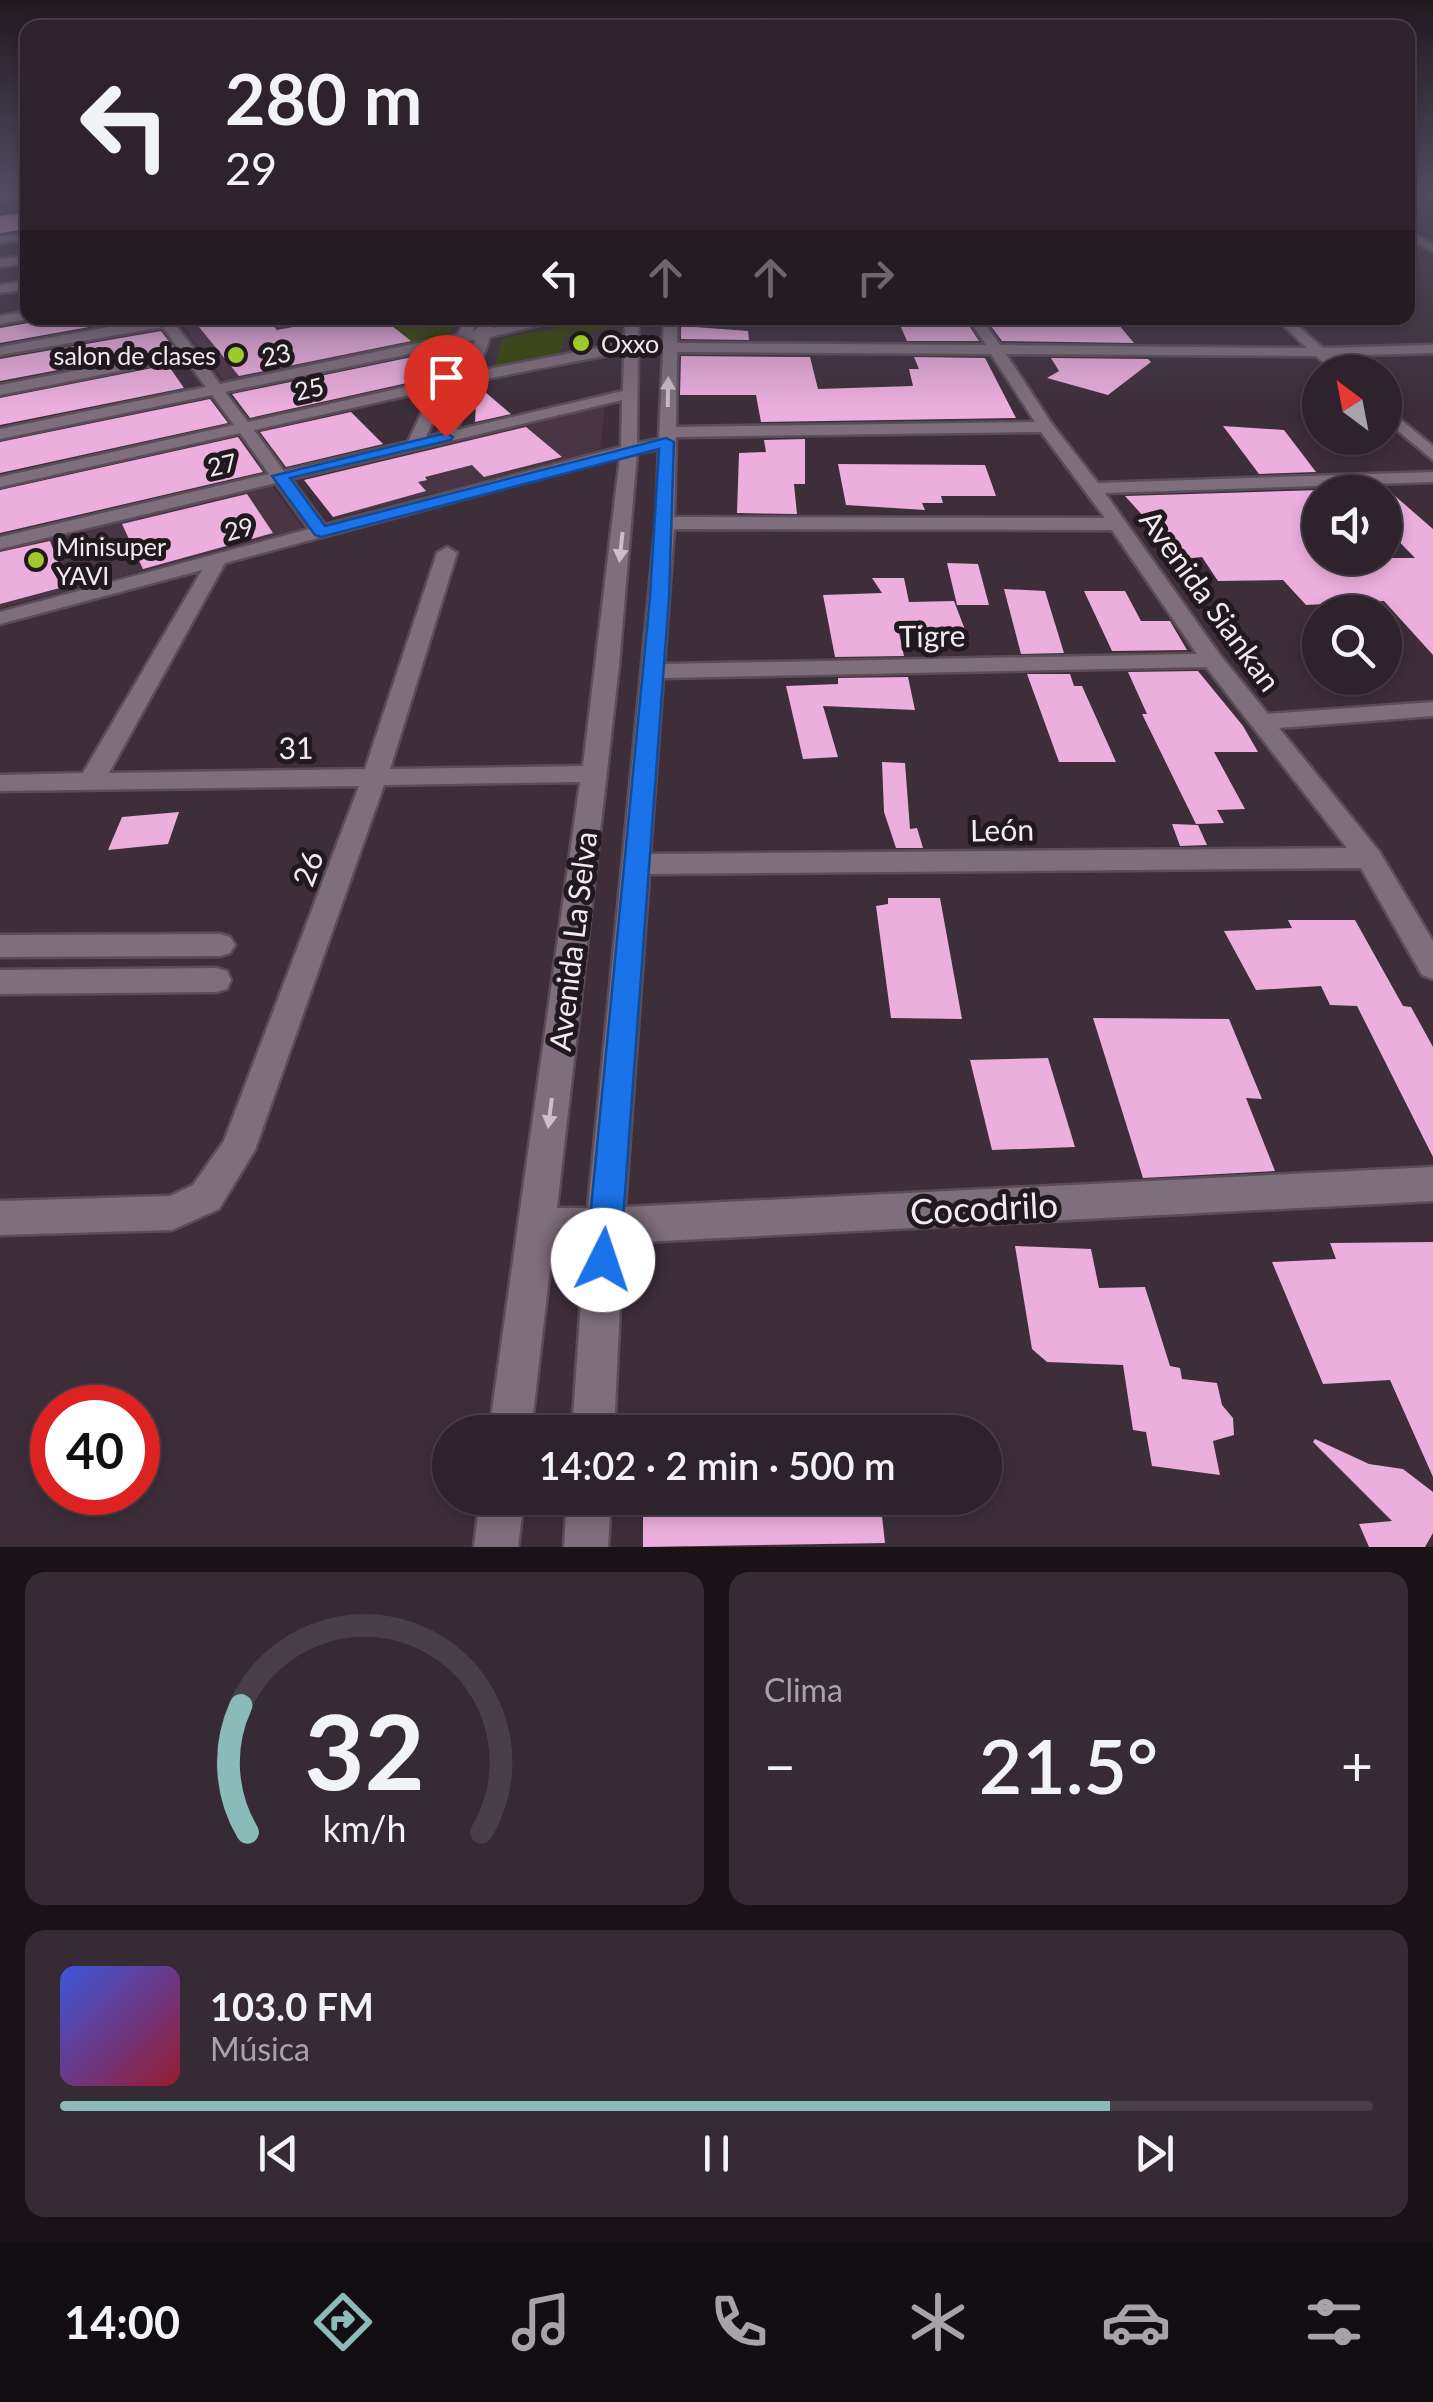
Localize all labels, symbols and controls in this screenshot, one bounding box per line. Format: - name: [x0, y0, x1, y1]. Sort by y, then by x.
- text: 280 m: [225, 56, 422, 140]
- icon: left: [60, 60, 190, 190]
- text: 29: [225, 141, 277, 195]
- icon: left: [533, 250, 588, 305]
- icon: ahead: [638, 250, 693, 305]
- icon: ahead: [743, 250, 798, 305]
- icon: right: [848, 250, 903, 305]
- place label: Oxxo: [601, 328, 659, 358]
- marker: Oxxo: [570, 332, 592, 354]
- pin: [404, 335, 489, 438]
- street label: 23: [259, 336, 293, 372]
- place label: salon de clases: [54, 340, 216, 370]
- marker: salon de clases: [225, 344, 247, 366]
- icon: arrive: [419, 350, 474, 405]
- north arrow: [1302, 355, 1402, 455]
- map controls: [1302, 355, 1402, 695]
- street label: 25: [291, 370, 327, 406]
- one-way arrow: [660, 376, 676, 408]
- street label: 27: [204, 446, 240, 482]
- button: sound: [1302, 475, 1402, 575]
- street label: Avenida Siankan: [1133, 502, 1289, 698]
- street label: 29: [221, 510, 257, 546]
- place label: Minisuper YAVI: [56, 531, 166, 590]
- one-way arrow: [612, 532, 628, 564]
- marker: Minisuper YAVI: [25, 549, 47, 571]
- button: search: [1302, 595, 1402, 695]
- street label: Tigre: [898, 616, 966, 654]
- street label: 31: [278, 729, 314, 765]
- street label: León: [970, 810, 1034, 848]
- street label: Avenida La Selva: [541, 829, 603, 1053]
- street label: 26: [284, 845, 330, 891]
- one-way arrow: [542, 1097, 558, 1129]
- street label: Cocodrilo: [909, 1182, 1059, 1232]
- position arrow: [551, 1208, 655, 1312]
- speed limit sign: 40: [30, 1385, 160, 1515]
- text: 14:02 · 2 min · 500 m: [539, 1442, 895, 1488]
- text: Clima: [764, 1670, 843, 1709]
- text: 32: [304, 1687, 425, 1812]
- text: 21.5°: [979, 1720, 1158, 1810]
- text: −: [764, 1732, 796, 1798]
- text: +: [1341, 1732, 1373, 1798]
- text: km/h: [323, 1807, 406, 1850]
- text: 103.0 FM: [210, 1983, 374, 2029]
- text: Música: [210, 2029, 310, 2068]
- icon: previous: [251, 2126, 306, 2181]
- icon: pause: [689, 2126, 744, 2181]
- icon: next: [1127, 2126, 1182, 2181]
- icon: directions: [308, 2287, 378, 2357]
- icon: music: [506, 2287, 576, 2357]
- icon: phone: [704, 2287, 774, 2357]
- icon: climate: [903, 2287, 973, 2357]
- icon: car: [1101, 2287, 1171, 2357]
- icon: filters: [1299, 2287, 1369, 2357]
- text: 14:00: [64, 2295, 180, 2349]

